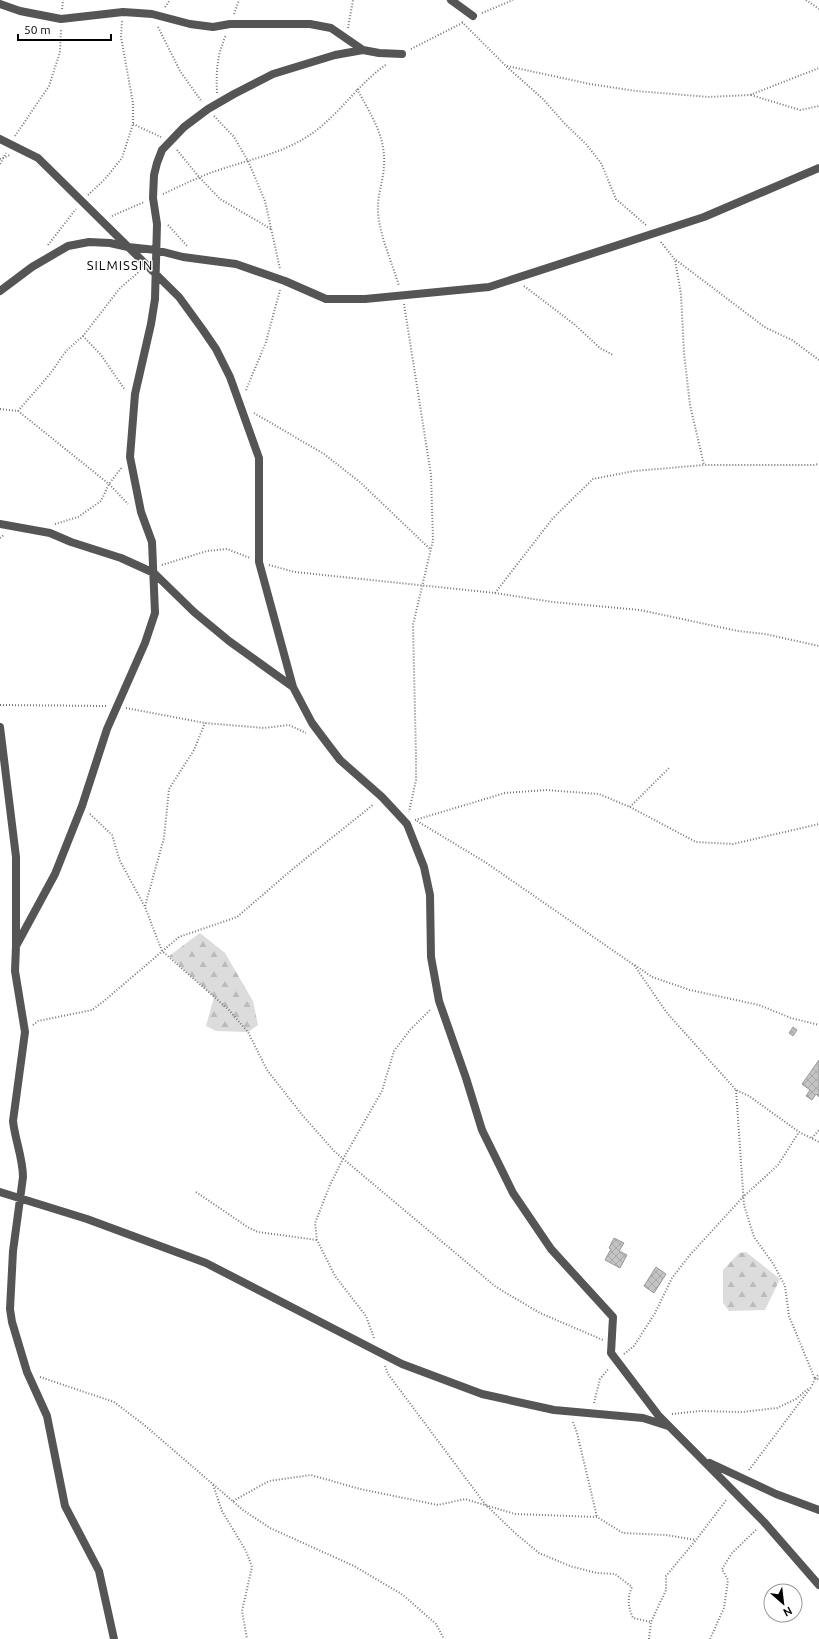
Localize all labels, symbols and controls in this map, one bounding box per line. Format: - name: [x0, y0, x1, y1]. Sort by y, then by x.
- scale bar: [18, 16, 111, 42]
- text: 50 m: [24, 23, 51, 36]
- district label: SILMISSIN: [87, 258, 153, 272]
- north arrow: [763, 1583, 803, 1623]
- text: N: [781, 1605, 794, 1619]

